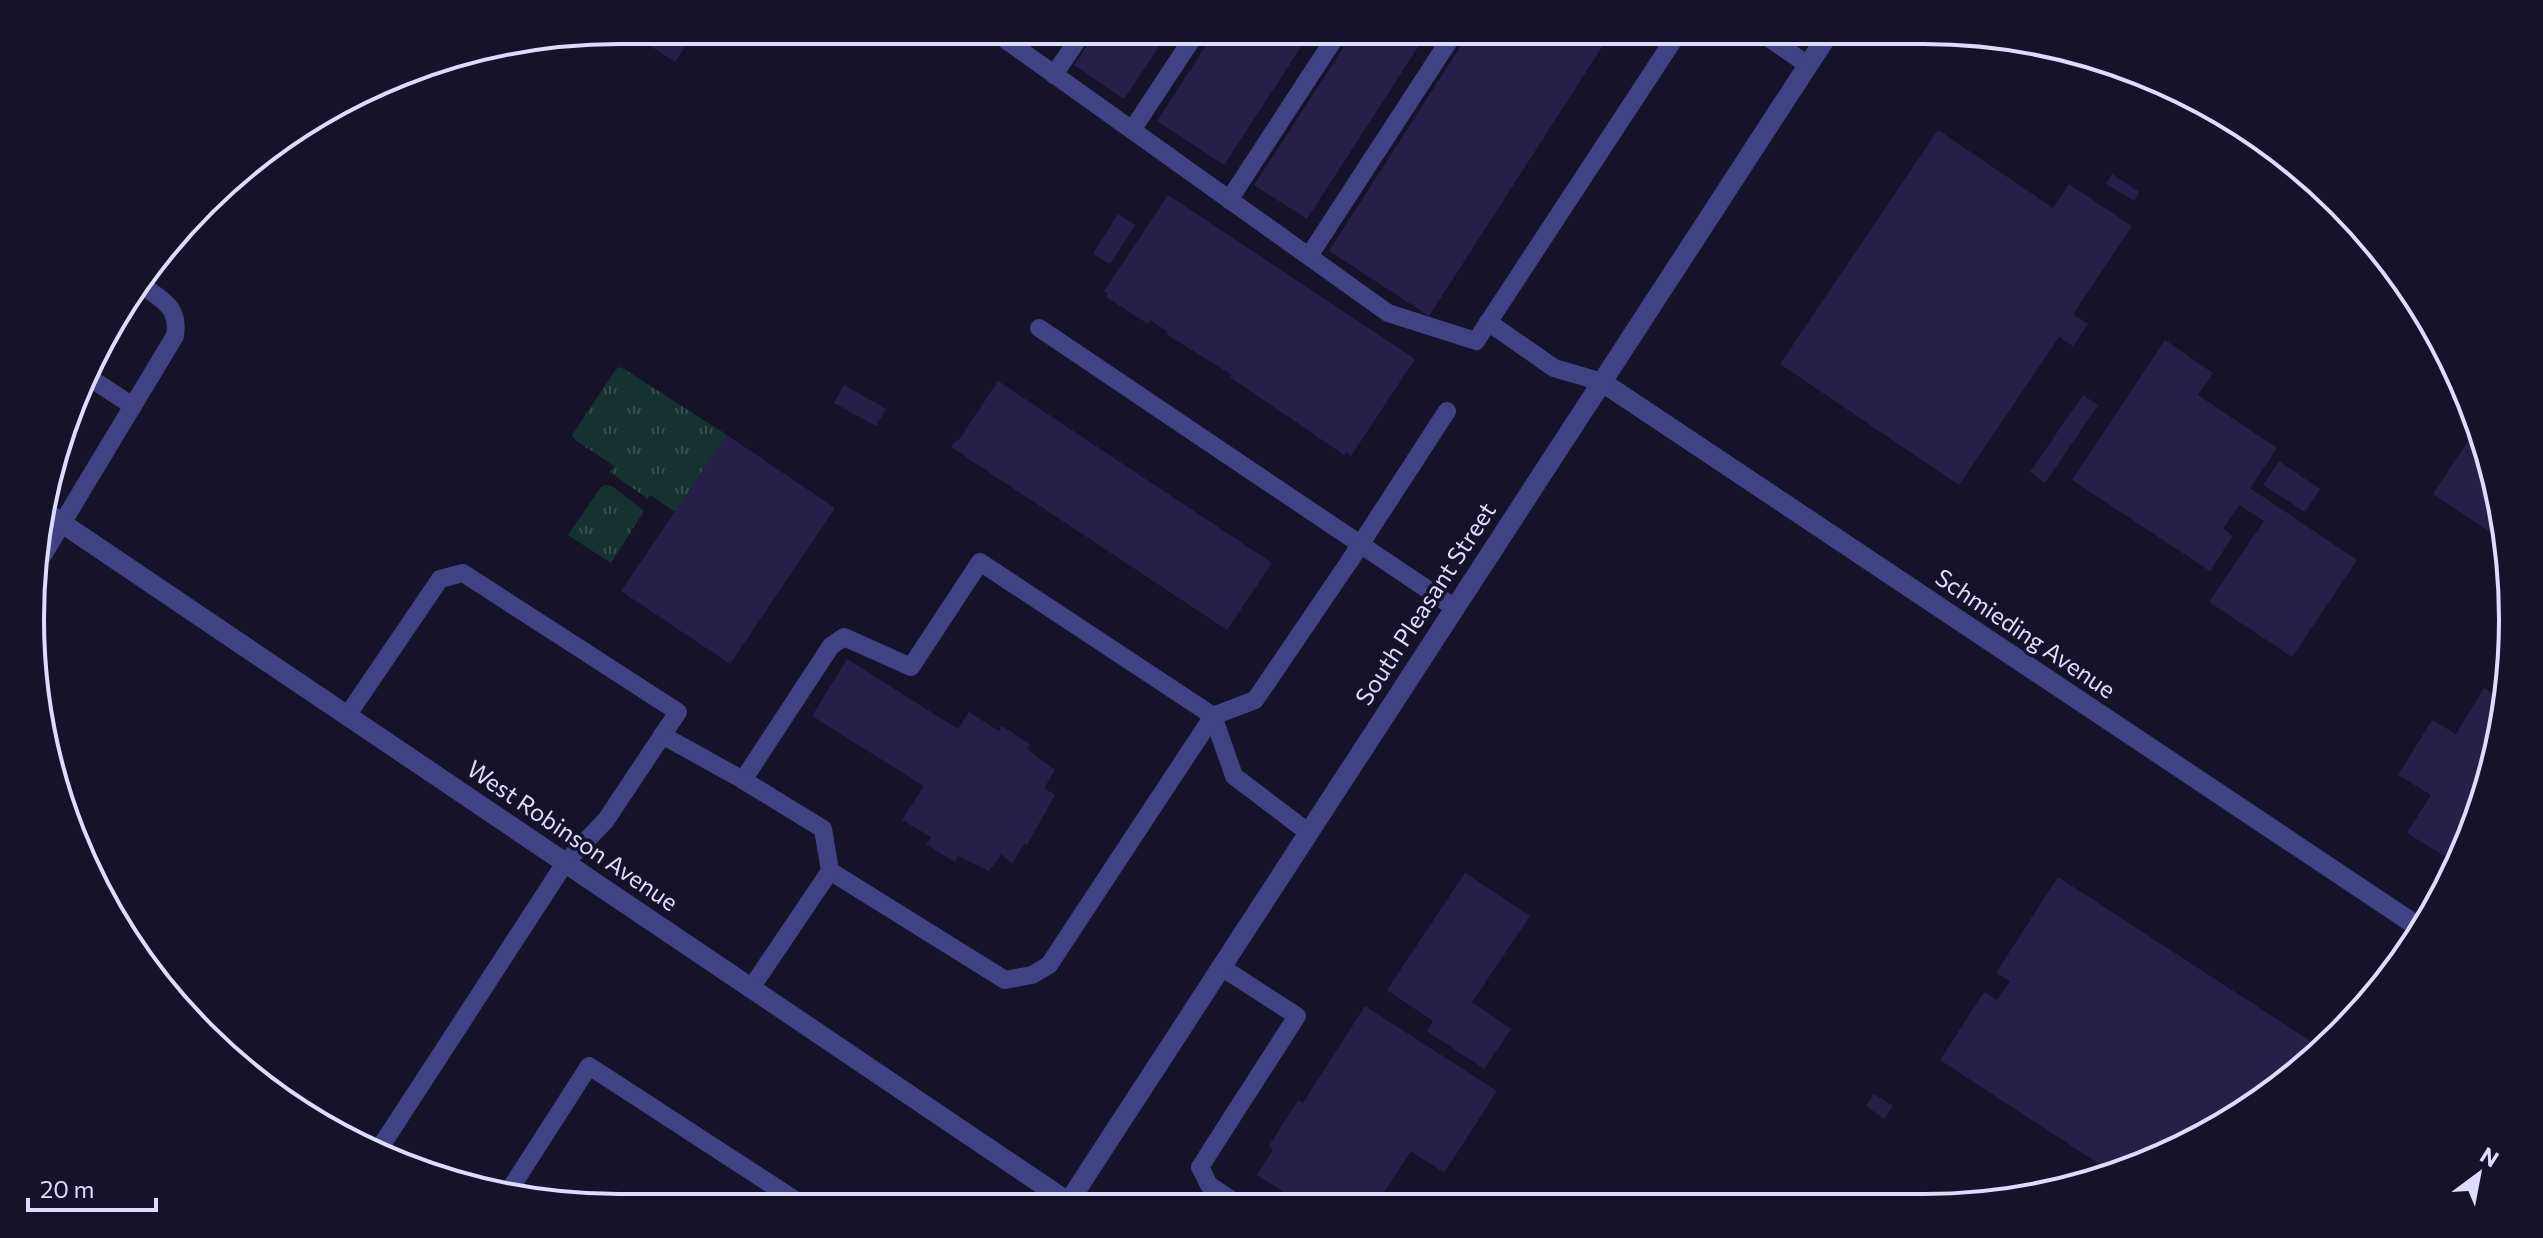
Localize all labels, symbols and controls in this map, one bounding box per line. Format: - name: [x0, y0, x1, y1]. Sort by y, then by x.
- street label: South Pleasant Street: [1348, 496, 1501, 710]
- street label: Schmieding Avenue: [1930, 562, 2121, 704]
- street label: West Robinson Avenue: [462, 753, 684, 916]
- north arrow: [2439, 1134, 2519, 1214]
- text: N: [2476, 1141, 2504, 1172]
- scale bar: [28, 1162, 156, 1212]
- text: 20 m: [40, 1174, 94, 1203]

